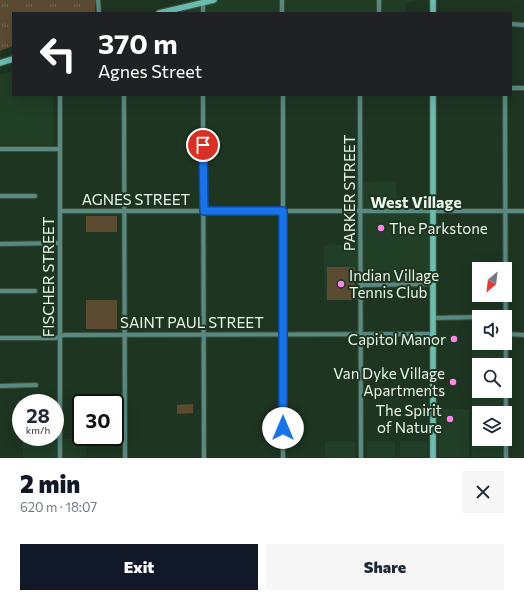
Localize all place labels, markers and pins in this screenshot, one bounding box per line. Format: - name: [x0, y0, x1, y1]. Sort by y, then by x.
- pin: [186, 128, 220, 162]
- place label: The Parkstone: [389, 219, 488, 237]
- marker: The Parkstone: [376, 223, 386, 233]
- place label: Indian Village Tennis Club: [349, 266, 439, 301]
- marker: Indian Village Tennis Club: [336, 279, 346, 289]
- place label: Capitol Manor: [348, 330, 446, 348]
- marker: Capitol Manor: [449, 334, 459, 344]
- place label: Van Dyke Village Apartments: [333, 364, 445, 399]
- marker: Van Dyke Village Apartments: [448, 377, 458, 387]
- place label: The Spirit of Nature: [375, 401, 442, 436]
- marker: The Spirit of Nature: [445, 414, 455, 424]

